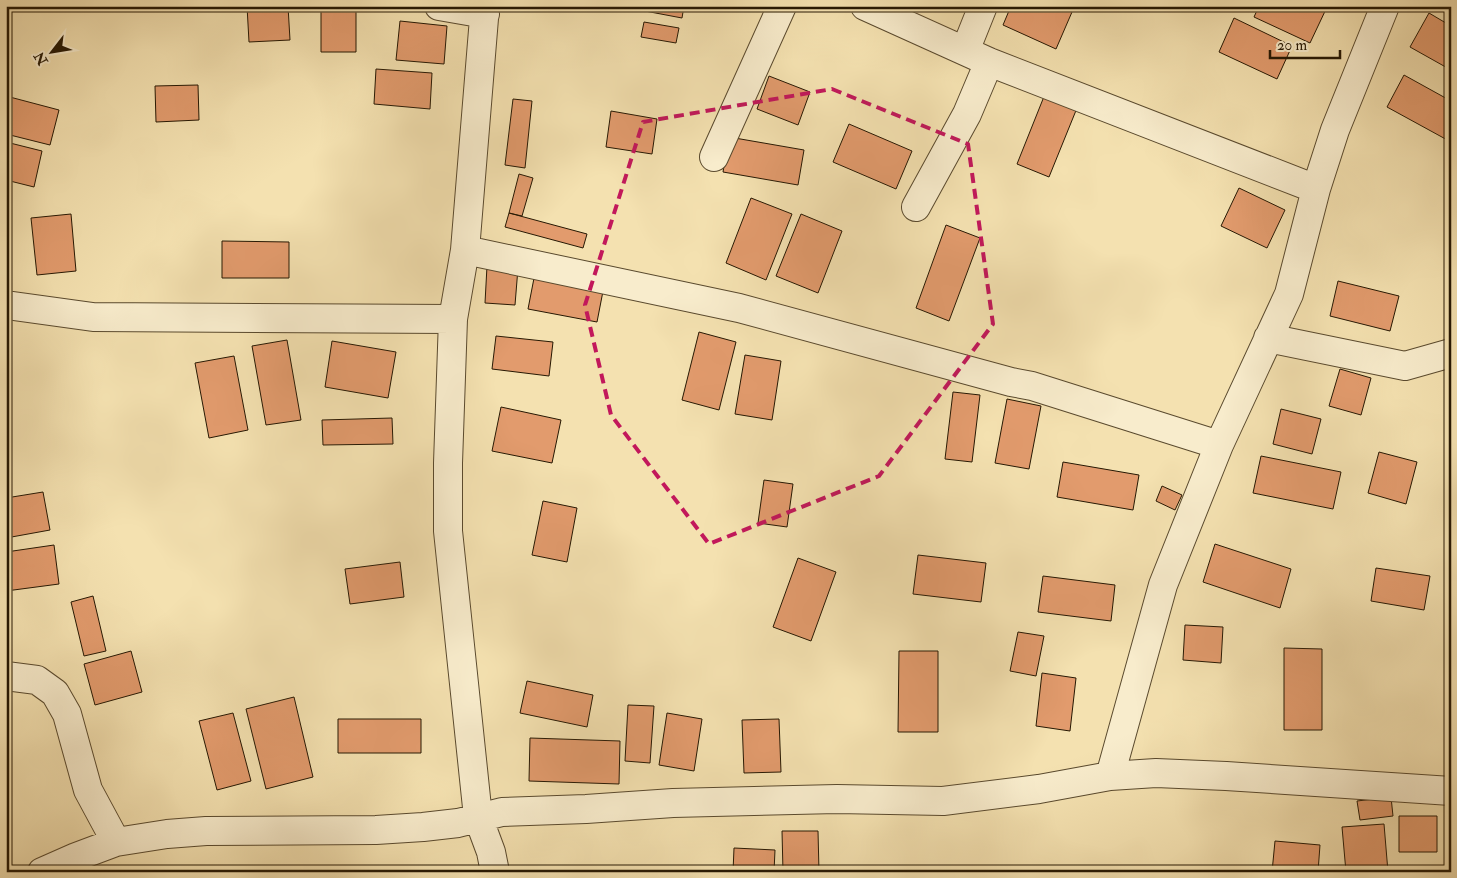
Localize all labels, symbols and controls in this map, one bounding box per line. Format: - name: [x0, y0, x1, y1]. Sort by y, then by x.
- north arrow: [28, 28, 78, 78]
- scale bar: [1270, 28, 1340, 60]
- text: 20 m: [1277, 36, 1307, 55]
- text: N: [31, 48, 52, 69]

